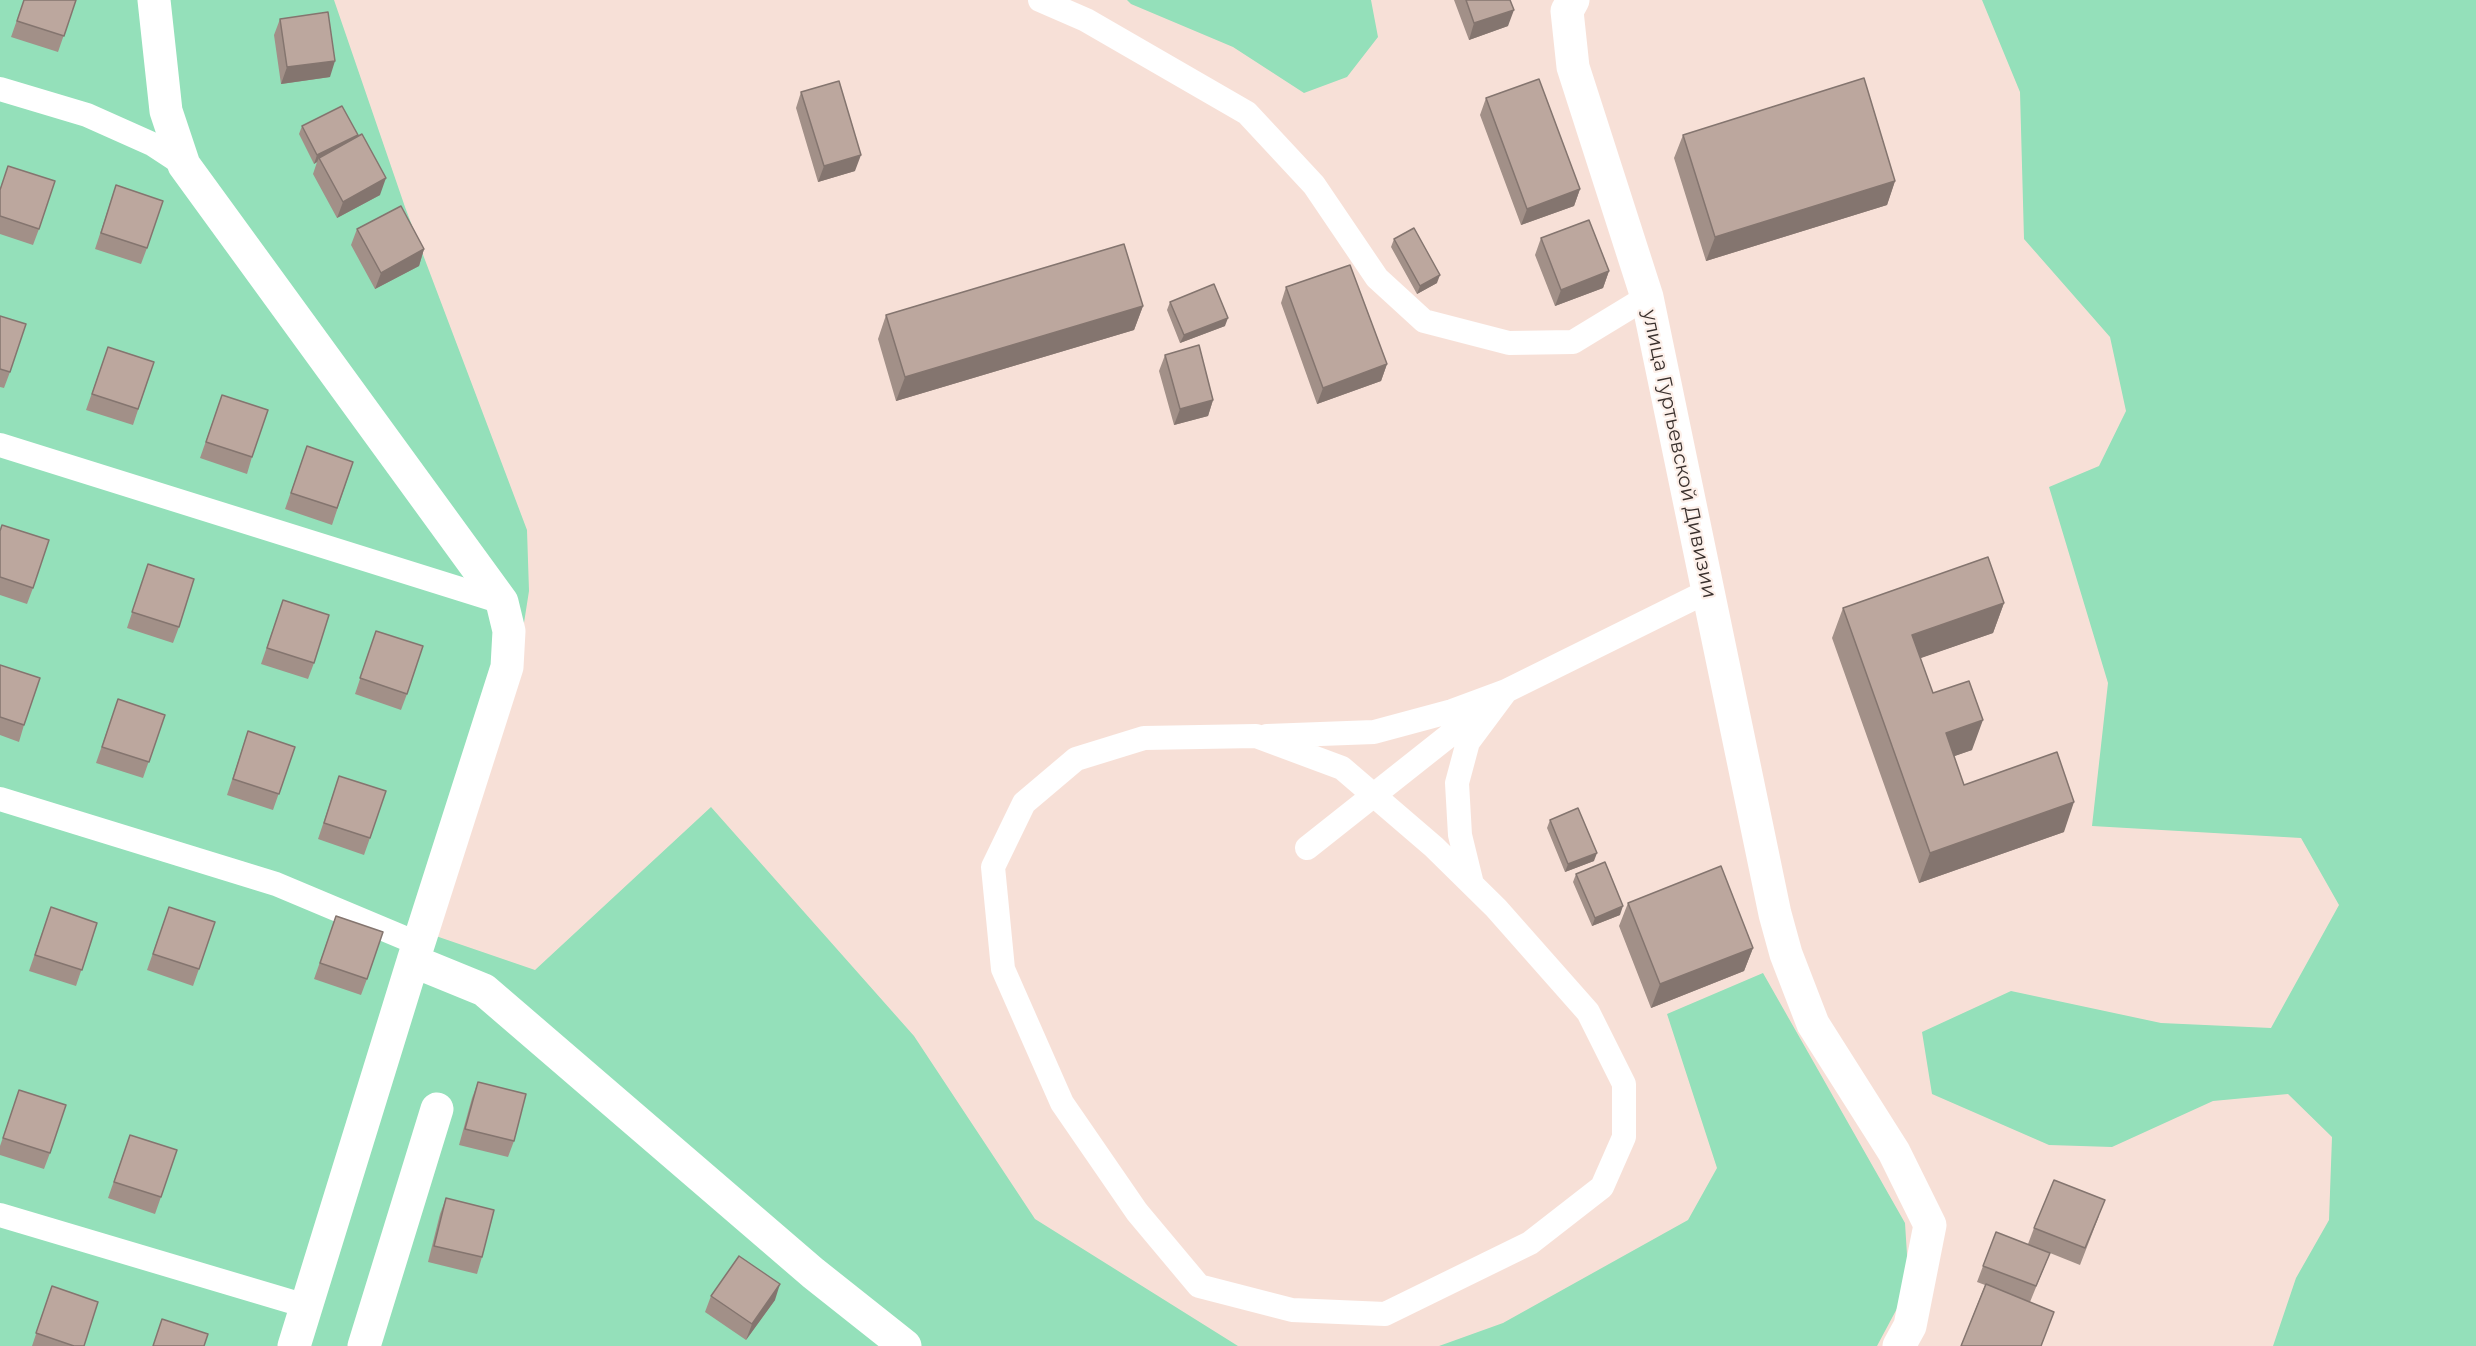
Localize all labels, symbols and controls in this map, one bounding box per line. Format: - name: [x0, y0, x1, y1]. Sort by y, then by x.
- street label: улица Гуртьевской Дивизии: [1637, 307, 1721, 601]

